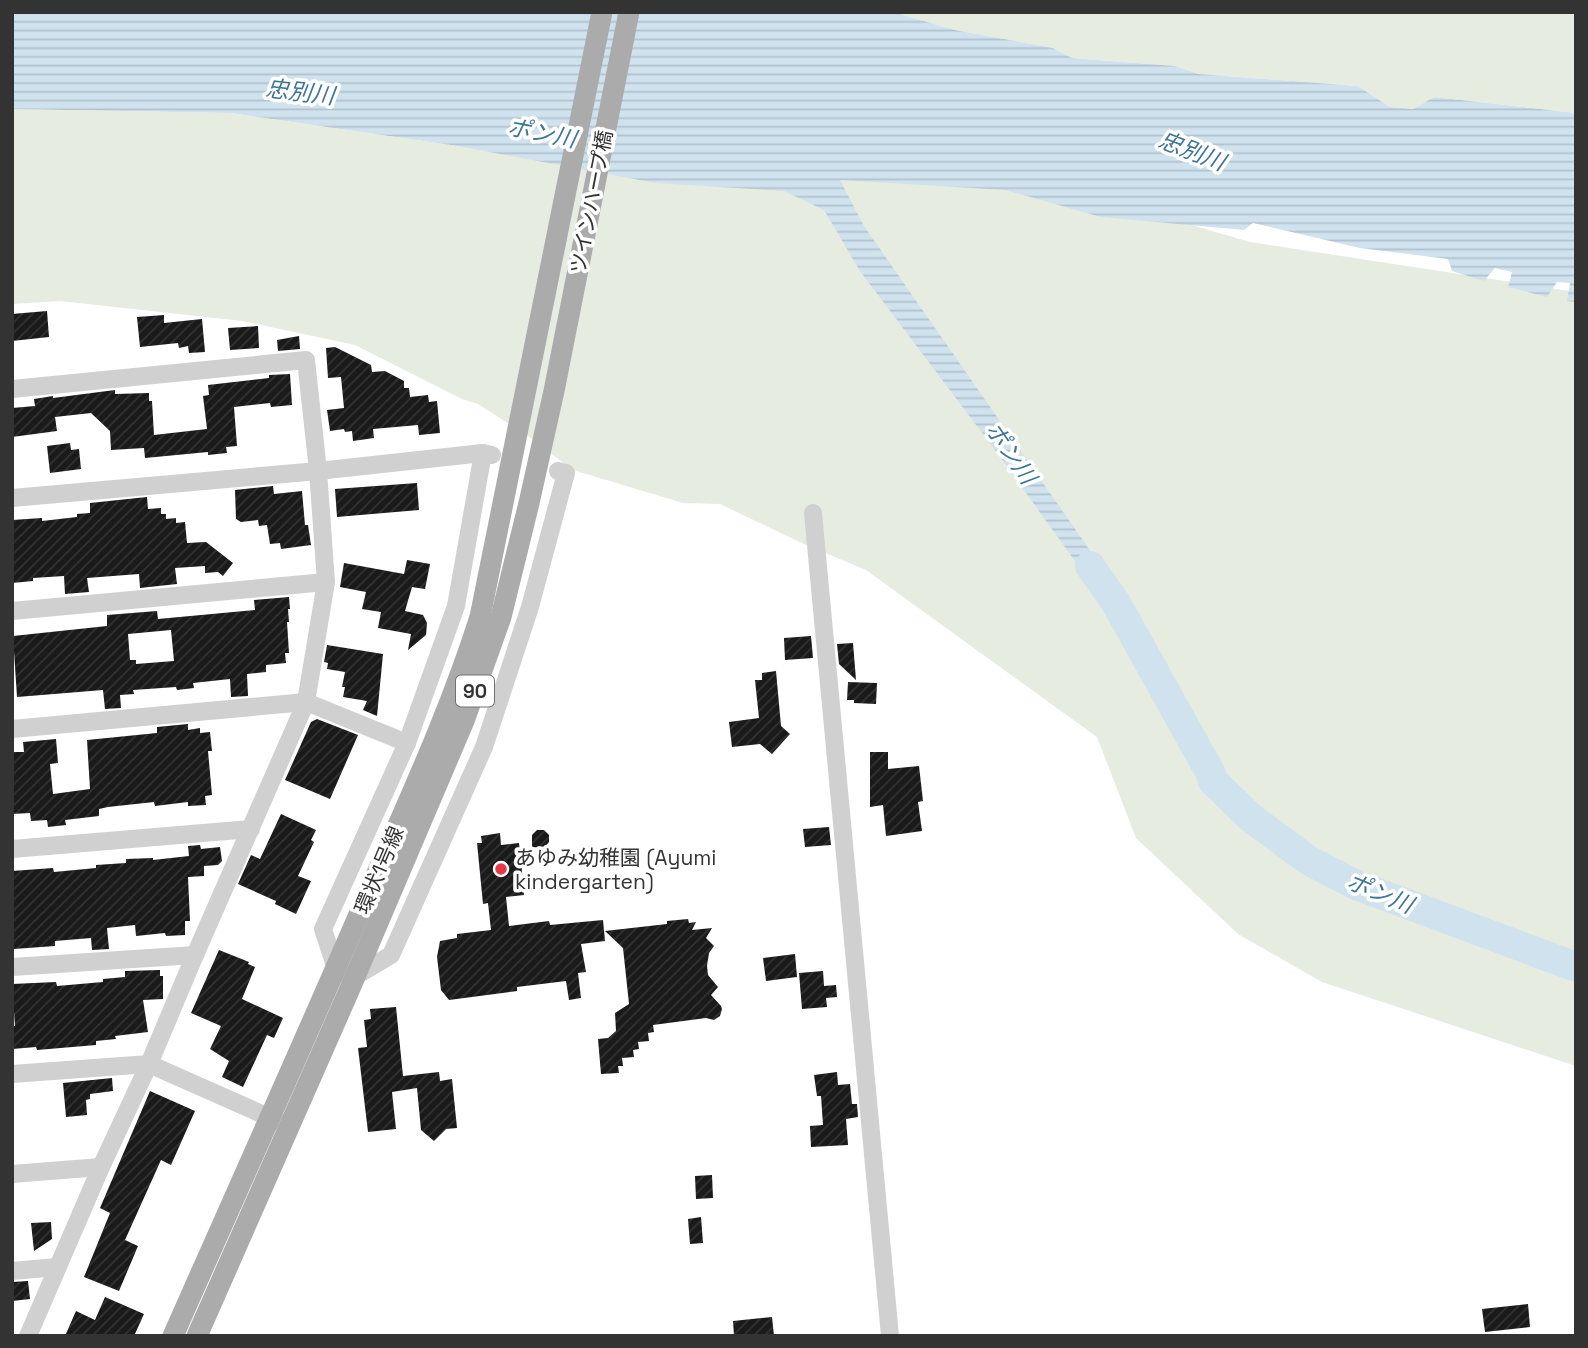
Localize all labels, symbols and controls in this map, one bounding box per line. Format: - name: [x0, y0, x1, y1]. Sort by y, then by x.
- water label: 忠別川: [264, 73, 339, 111]
- water label: ポン川: [505, 112, 582, 155]
- water label: 忠別川: [1154, 125, 1232, 178]
- street label: ツインハープ橋: [564, 128, 618, 276]
- water label: ポン川: [979, 416, 1045, 492]
- road number: 90: [456, 676, 494, 706]
- street label: 環状1号線: [348, 822, 410, 918]
- place label: あゆみ幼稚園 (Ayumi kindergarten): [515, 844, 717, 895]
- marker: あゆみ幼稚園 (Ayumi kindergarten): [493, 861, 509, 877]
- water label: ポン川: [1342, 866, 1420, 921]

